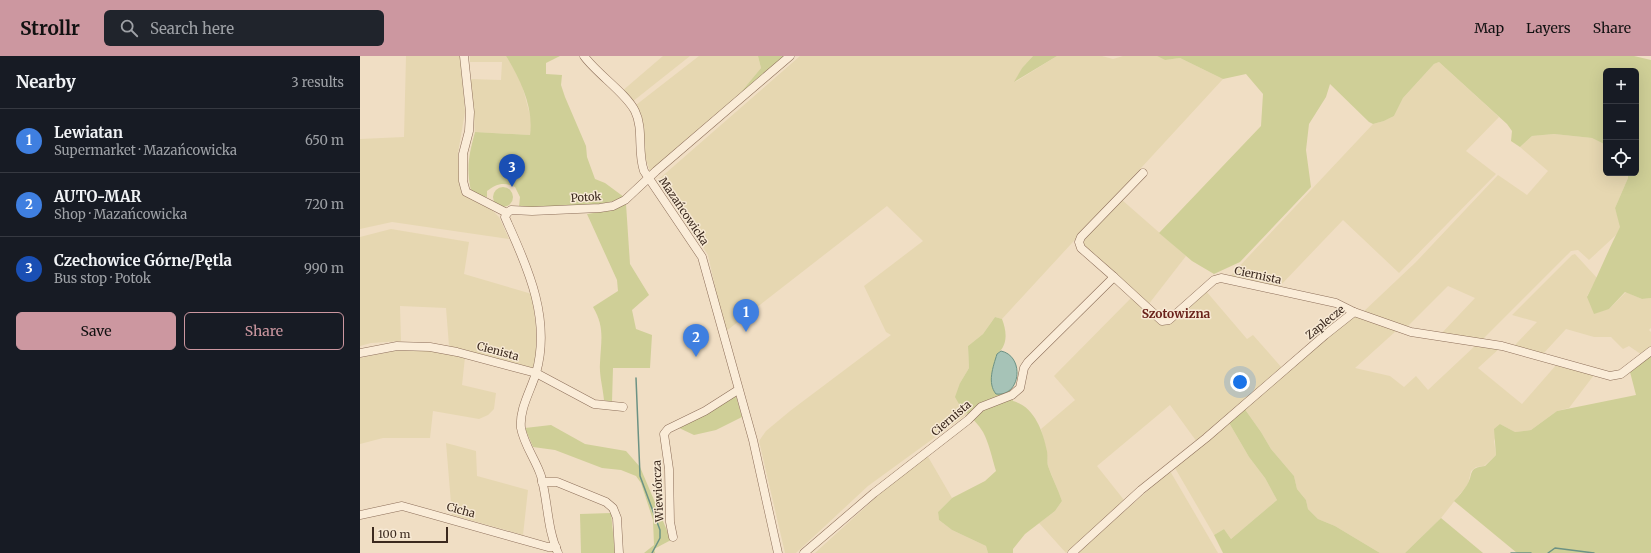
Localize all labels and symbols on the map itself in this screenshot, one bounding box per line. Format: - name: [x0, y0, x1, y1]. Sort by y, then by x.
- pin: 3: [499, 154, 525, 187]
- street label: Mazańcowicka: [656, 174, 712, 248]
- street label: Potok: [570, 189, 602, 205]
- street label: Ciernista: [1233, 263, 1283, 287]
- pin: 1: [733, 299, 759, 332]
- street label: Zaplecze: [1303, 302, 1348, 342]
- district label: Szotowizna: [1142, 306, 1211, 321]
- pin: 2: [683, 324, 709, 357]
- street label: Cienista: [476, 339, 521, 363]
- your location: [1230, 372, 1250, 392]
- street label: Ciernista: [928, 397, 974, 439]
- street label: Wiewiórcza: [649, 460, 667, 523]
- street label: Cicha: [445, 499, 477, 521]
- scale bar: [372, 525, 448, 544]

